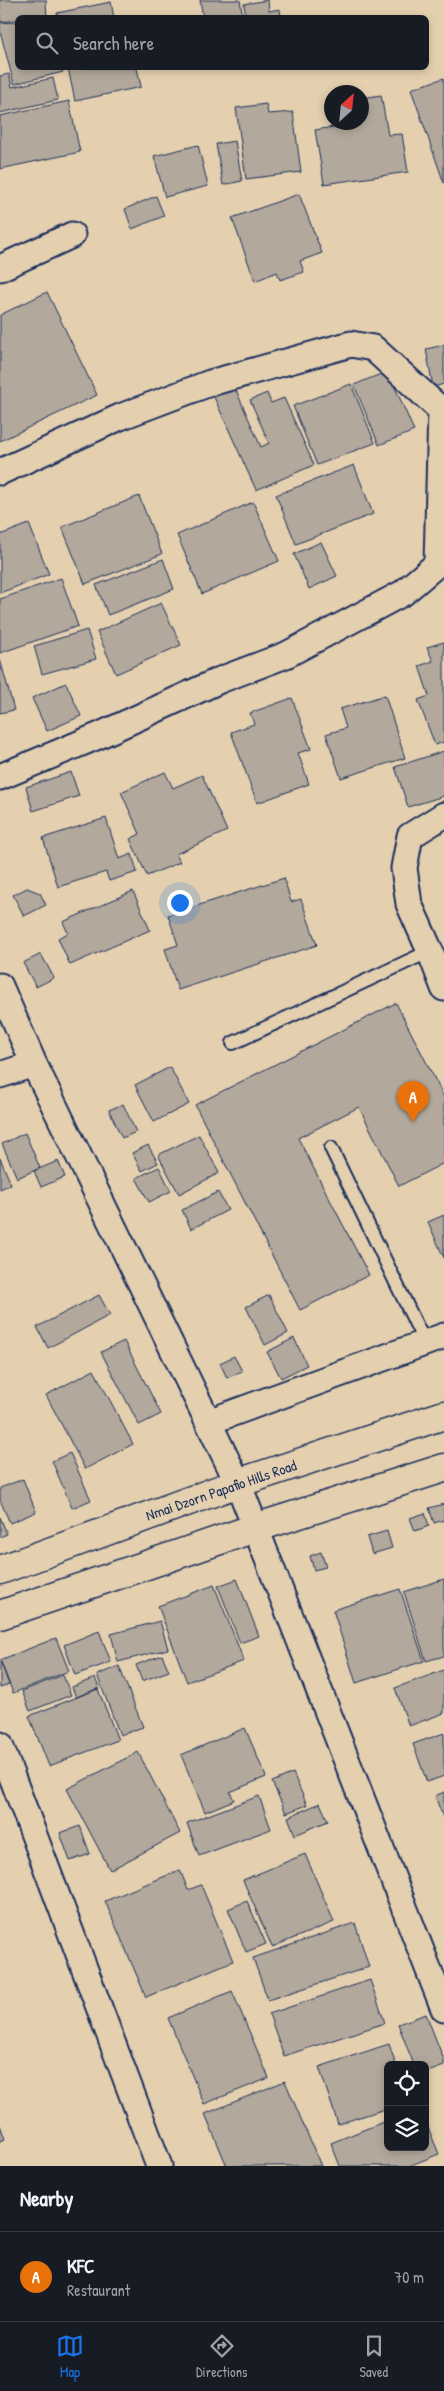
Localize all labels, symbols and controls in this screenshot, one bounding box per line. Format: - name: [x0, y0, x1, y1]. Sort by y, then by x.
- search box: [15, 15, 429, 70]
- icon: search: [33, 29, 61, 57]
- text: Search here: [73, 30, 154, 56]
- north arrow: [324, 85, 369, 130]
- your location: [167, 890, 193, 916]
- pin: A: [397, 1081, 429, 1122]
- street label: Nmai Dzorn Papafio Hills Road: [143, 1454, 299, 1526]
- map controls: [384, 2061, 429, 2151]
- button: locate: [384, 2061, 429, 2106]
- button: layers: [384, 2106, 429, 2151]
- text: Nearby: [20, 2184, 73, 2213]
- text: KFC: [67, 2253, 94, 2279]
- text: A: [32, 2266, 40, 2288]
- text: 70 m: [394, 2266, 424, 2288]
- text: Restaurant: [67, 2279, 130, 2301]
- tab: Map: [56, 2332, 84, 2381]
- tab: Directions: [196, 2332, 247, 2381]
- tab: Saved: [359, 2332, 388, 2381]

